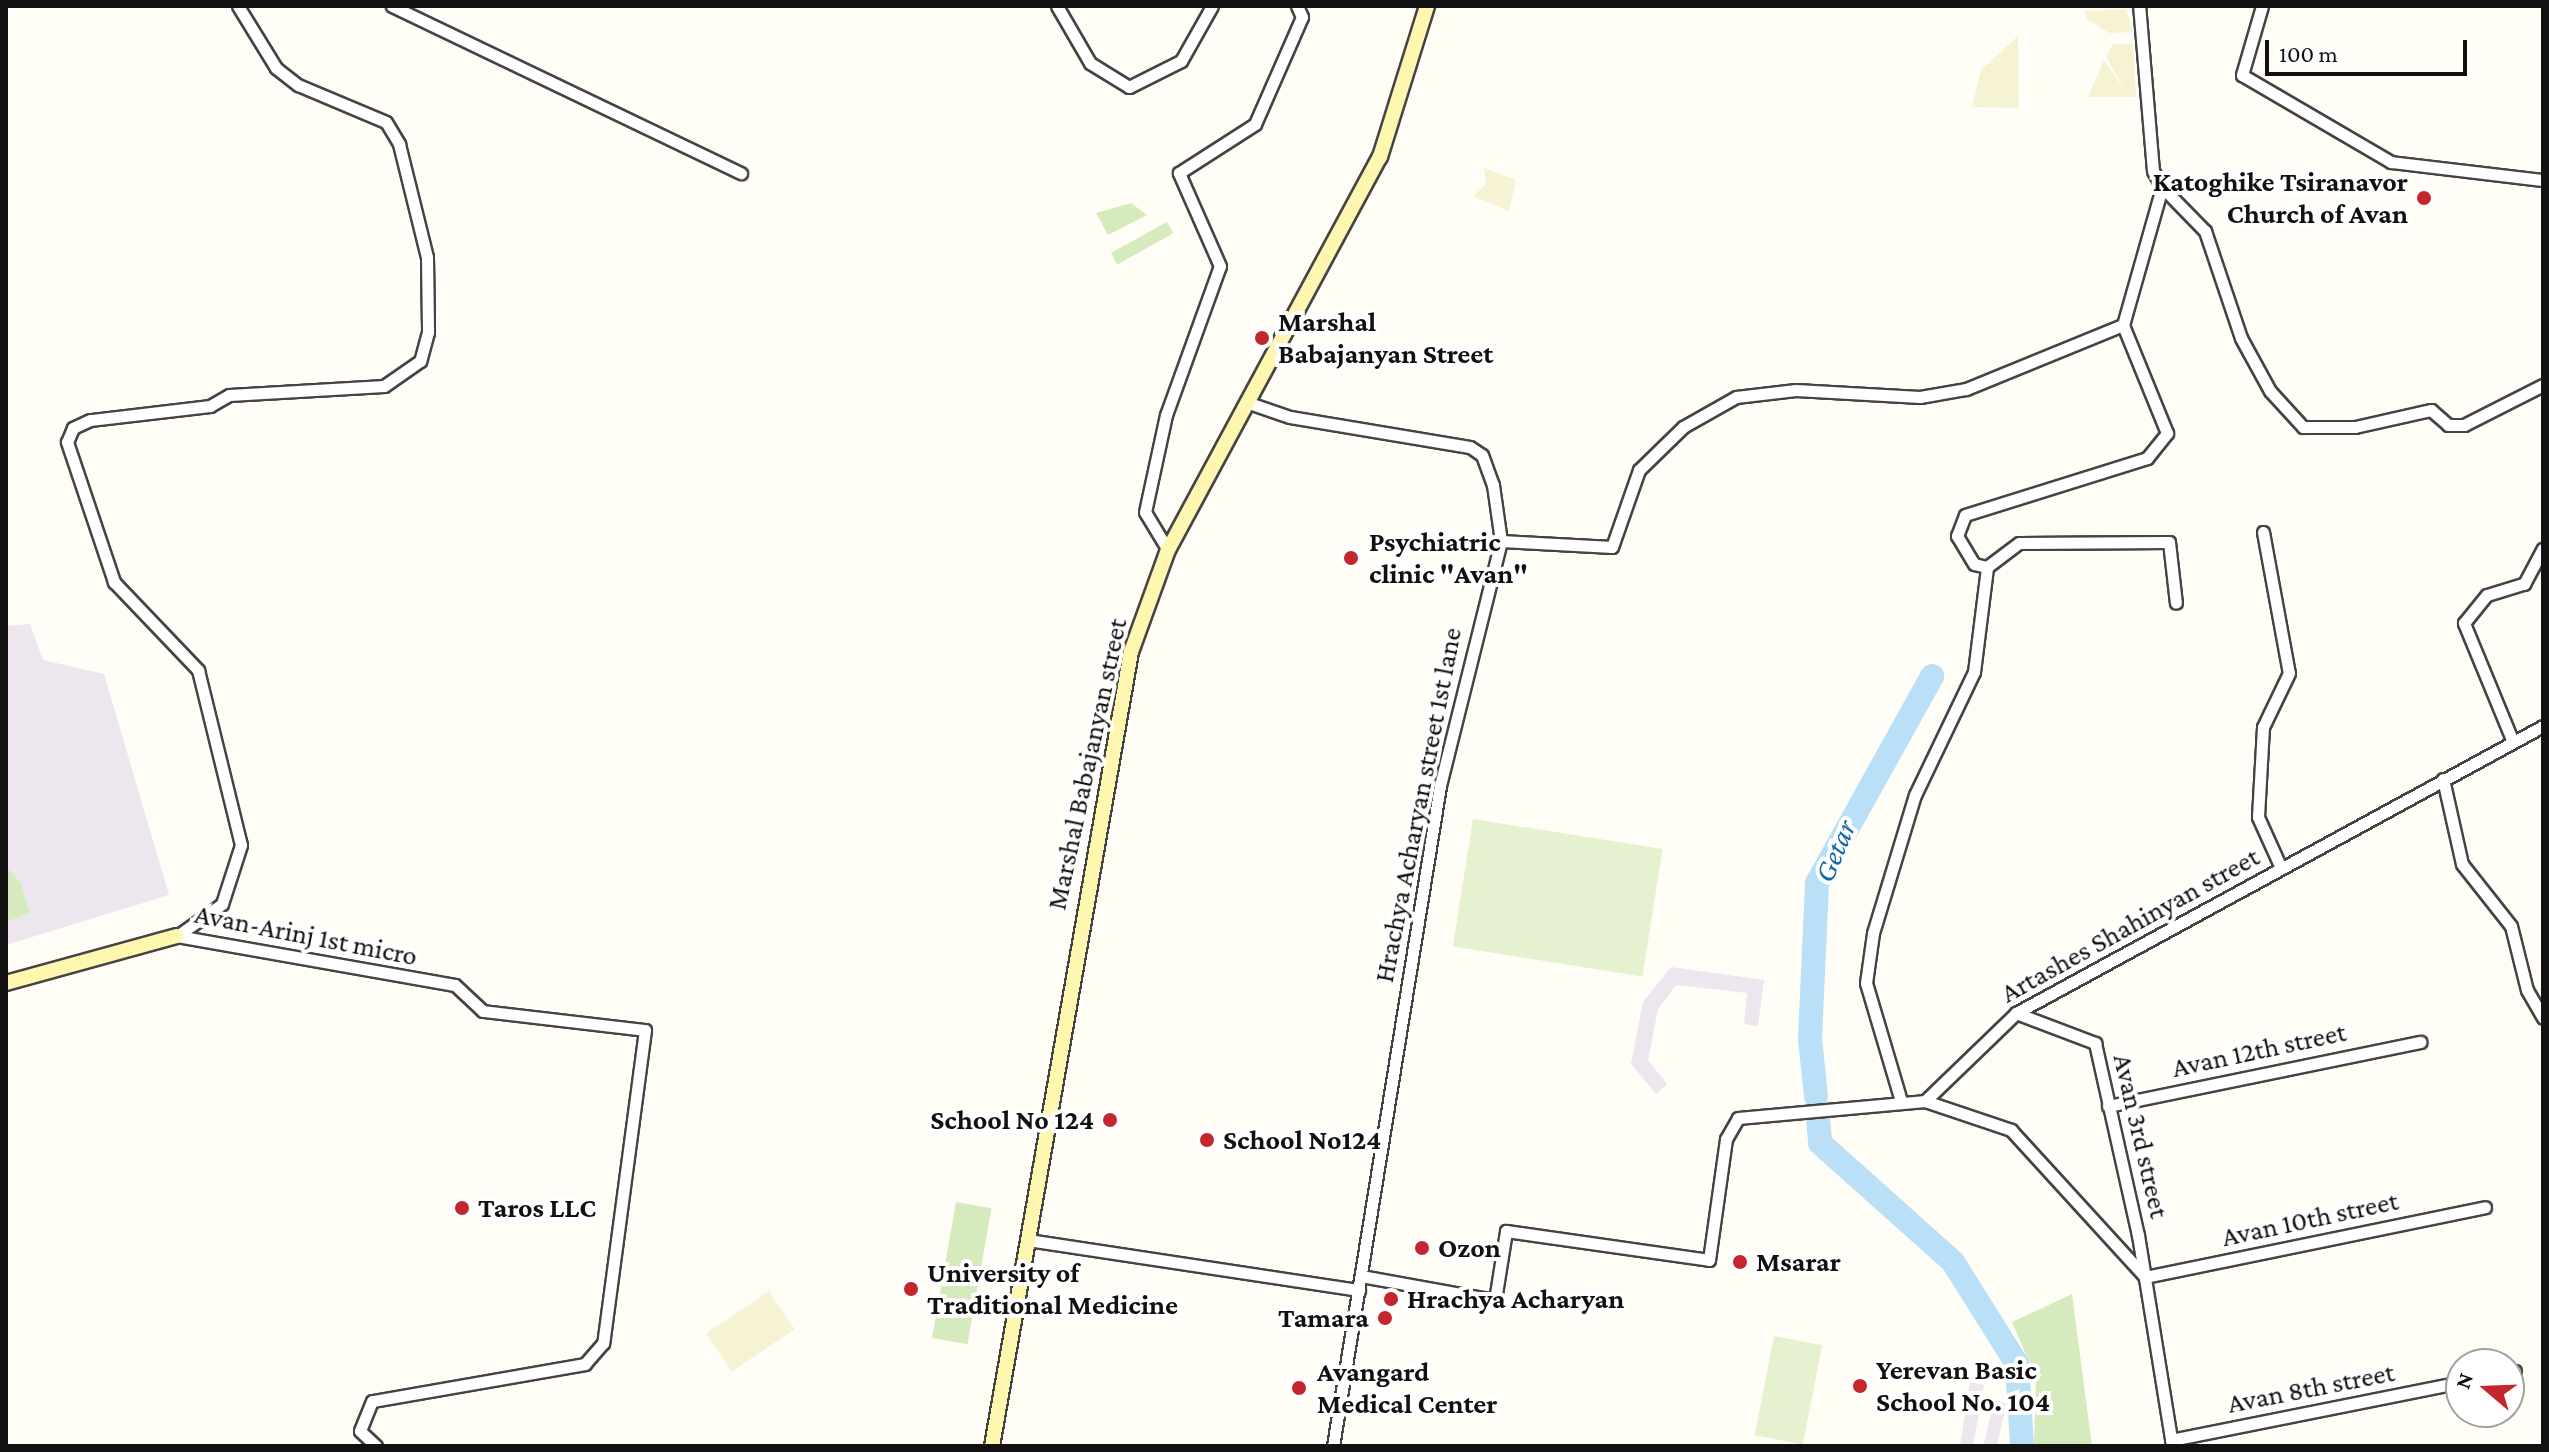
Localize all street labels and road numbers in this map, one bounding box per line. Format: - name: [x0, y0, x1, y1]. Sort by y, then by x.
- street label: Marshal Babajanyan street: [1040, 615, 1134, 913]
- street label: Hrachya Acharyan street 1st lane: [1367, 625, 1469, 985]
- street label: Artashes Shahinyan street: [1995, 840, 2265, 1010]
- street label: Avan-Arinj 1st micro: [192, 897, 420, 973]
- street label: Avan 12th street: [2169, 1015, 2349, 1085]
- street label: Avan 3rd street: [2106, 1051, 2176, 1221]
- street label: Avan 10th street: [2219, 1184, 2401, 1254]
- street label: Avan 8th street: [2225, 1355, 2397, 1421]

